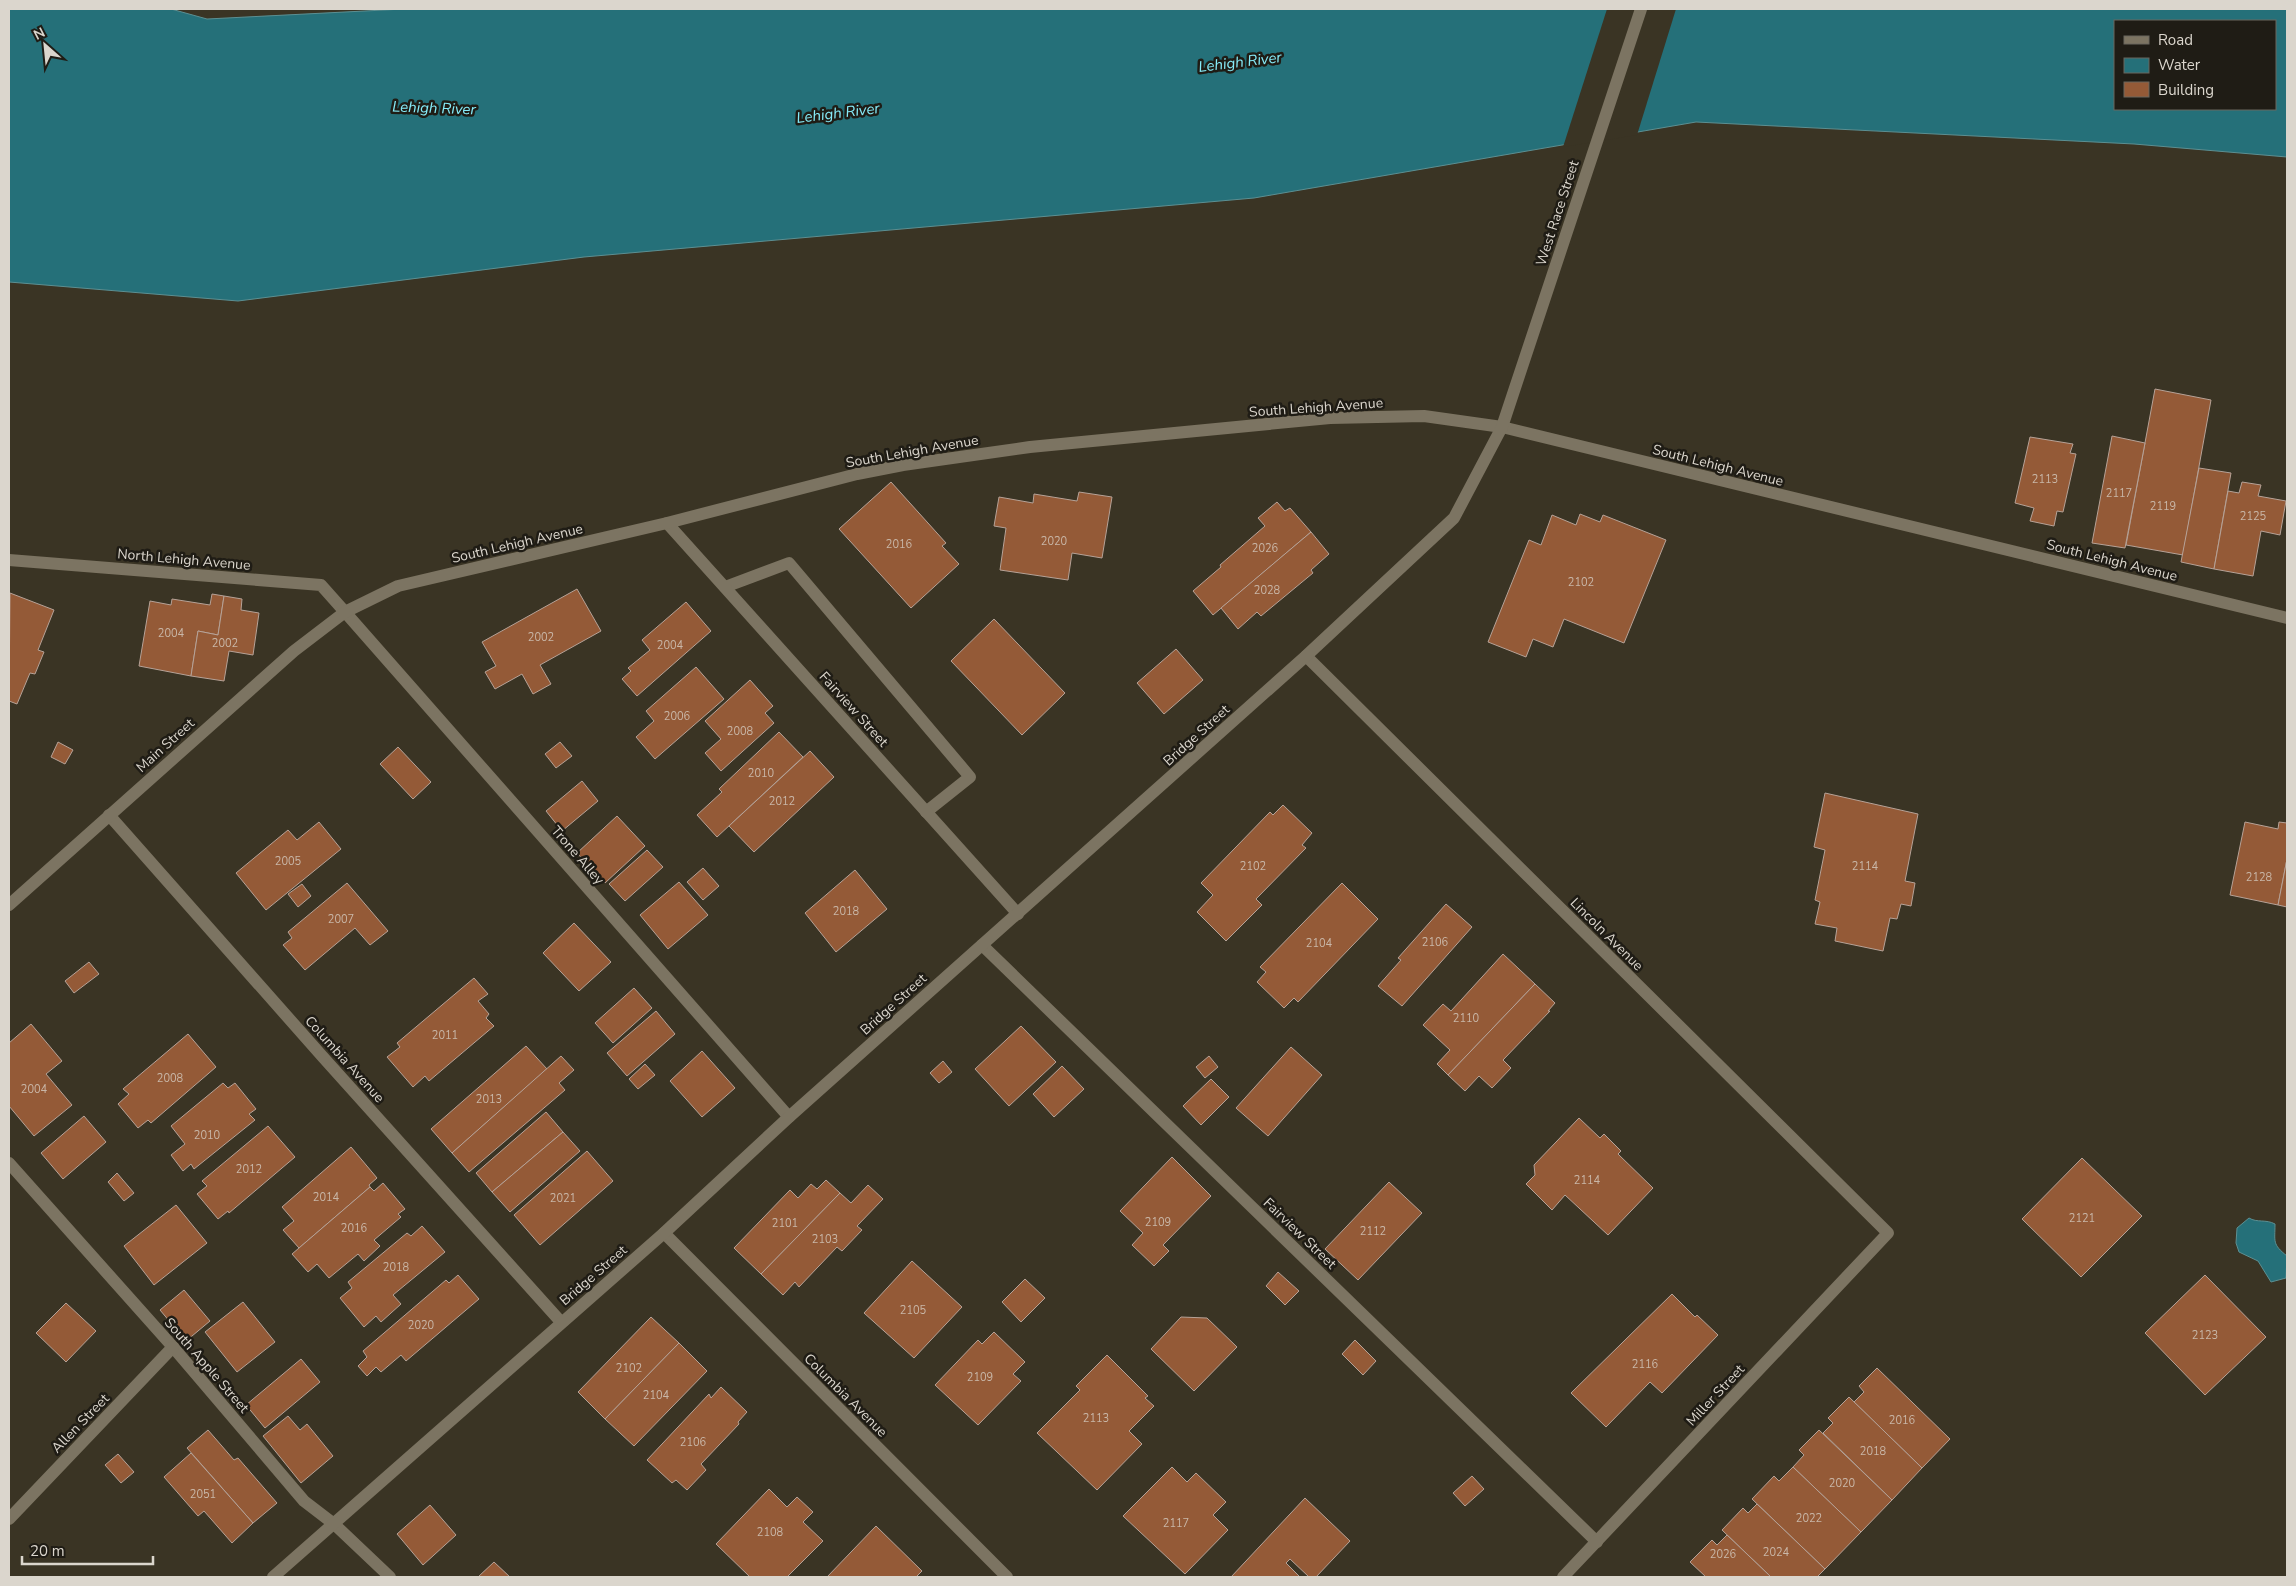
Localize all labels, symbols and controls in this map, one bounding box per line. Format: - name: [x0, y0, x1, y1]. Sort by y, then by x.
- north arrow: [20, 20, 70, 70]
- legend: [2114, 20, 2276, 110]
- text: N: [30, 23, 48, 45]
- text: Road: [2158, 30, 2193, 50]
- water label: Lehigh River: [1197, 47, 1283, 77]
- text: Water: [2158, 55, 2201, 75]
- text: Building: [2158, 80, 2214, 100]
- water label: Lehigh River: [392, 97, 477, 119]
- water label: Lehigh River: [795, 98, 881, 128]
- street label: West Race Street: [1532, 158, 1583, 268]
- street label: South Lehigh Avenue: [1248, 393, 1384, 422]
- street label: South Lehigh Avenue: [844, 430, 980, 473]
- street label: South Lehigh Avenue: [1650, 440, 1785, 491]
- house number: 2113: [2032, 472, 2058, 487]
- house number: 2117: [2106, 486, 2132, 501]
- house number: 2119: [2150, 499, 2176, 514]
- house number: 2125: [2240, 509, 2267, 524]
- street label: South Lehigh Avenue: [450, 519, 585, 568]
- house number: 2020: [1041, 534, 1068, 549]
- street label: South Lehigh Avenue: [2044, 535, 2179, 586]
- house number: 2016: [886, 537, 913, 552]
- house number: 2026: [1252, 541, 1279, 556]
- street label: North Lehigh Avenue: [117, 544, 251, 575]
- house number: 2102: [1568, 575, 1594, 590]
- house number: 2028: [1254, 583, 1281, 598]
- house number: 2004: [158, 626, 185, 641]
- house number: 2002: [528, 630, 554, 645]
- house number: 2002: [212, 636, 238, 651]
- house number: 2004: [657, 638, 684, 653]
- street label: Fairview Street: [815, 668, 892, 751]
- street label: Bridge Street: [1159, 700, 1234, 770]
- house number: 2006: [664, 709, 691, 724]
- street label: Main Street: [132, 714, 199, 777]
- house number: 2008: [727, 724, 754, 739]
- house number: 2010: [748, 766, 775, 781]
- house number: 2012: [769, 794, 795, 809]
- street label: Trone Alley: [547, 822, 609, 889]
- house number: 2005: [275, 854, 302, 869]
- house number: 2102: [1240, 859, 1266, 874]
- house number: 2114: [1852, 859, 1879, 874]
- house number: 2128: [2246, 870, 2273, 885]
- street label: Lincoln Avenue: [1566, 894, 1647, 975]
- house number: 2018: [833, 904, 860, 919]
- house number: 2007: [328, 912, 354, 927]
- house number: 2106: [1422, 935, 1449, 950]
- house number: 2104: [1306, 936, 1333, 951]
- street label: Bridge Street: [856, 969, 931, 1039]
- house number: 2110: [1453, 1011, 1480, 1026]
- street label: Columbia Avenue: [301, 1012, 389, 1107]
- house number: 2011: [432, 1028, 458, 1043]
- house number: 2008: [157, 1071, 184, 1086]
- house number: 2004: [21, 1082, 48, 1097]
- house number: 2013: [476, 1092, 502, 1107]
- house number: 2010: [194, 1128, 221, 1143]
- house number: 2012: [236, 1162, 262, 1177]
- house number: 2114: [1574, 1173, 1601, 1188]
- house number: 2014: [313, 1190, 340, 1205]
- house number: 2021: [550, 1191, 576, 1206]
- street label: Fairview Street: [1259, 1194, 1340, 1273]
- house number: 2121: [2069, 1211, 2095, 1226]
- house number: 2109: [1145, 1215, 1171, 1230]
- house number: 2101: [772, 1216, 798, 1231]
- house number: 2016: [341, 1221, 368, 1236]
- house number: 2112: [1360, 1224, 1386, 1239]
- house number: 2103: [812, 1232, 838, 1247]
- street label: Bridge Street: [556, 1241, 631, 1310]
- house number: 2018: [383, 1260, 410, 1275]
- house number: 2105: [900, 1303, 927, 1318]
- street label: South Apple Street: [160, 1314, 253, 1417]
- house number: 2020: [408, 1318, 435, 1333]
- house number: 2123: [2192, 1328, 2218, 1343]
- street label: Columbia Avenue: [800, 1349, 892, 1441]
- house number: 2116: [1632, 1357, 1659, 1372]
- street label: Miller Street: [1682, 1360, 1749, 1430]
- house number: 2102: [616, 1361, 642, 1376]
- house number: 2109: [967, 1370, 993, 1385]
- house number: 2104: [643, 1388, 670, 1403]
- street label: Allen Street: [47, 1389, 114, 1457]
- house number: 2113: [1083, 1411, 1109, 1426]
- house number: 2016: [1889, 1413, 1916, 1428]
- house number: 2106: [680, 1435, 707, 1450]
- house number: 2018: [1860, 1444, 1887, 1459]
- house number: 2020: [1829, 1476, 1856, 1491]
- house number: 2051: [190, 1487, 216, 1502]
- house number: 2022: [1796, 1511, 1822, 1526]
- house number: 2117: [1163, 1516, 1189, 1531]
- house number: 2108: [757, 1525, 784, 1540]
- scale bar: [22, 1534, 154, 1566]
- text: 20 m: [30, 1541, 65, 1561]
- house number: 2024: [1763, 1545, 1790, 1560]
- house number: 2026: [1710, 1547, 1737, 1562]

